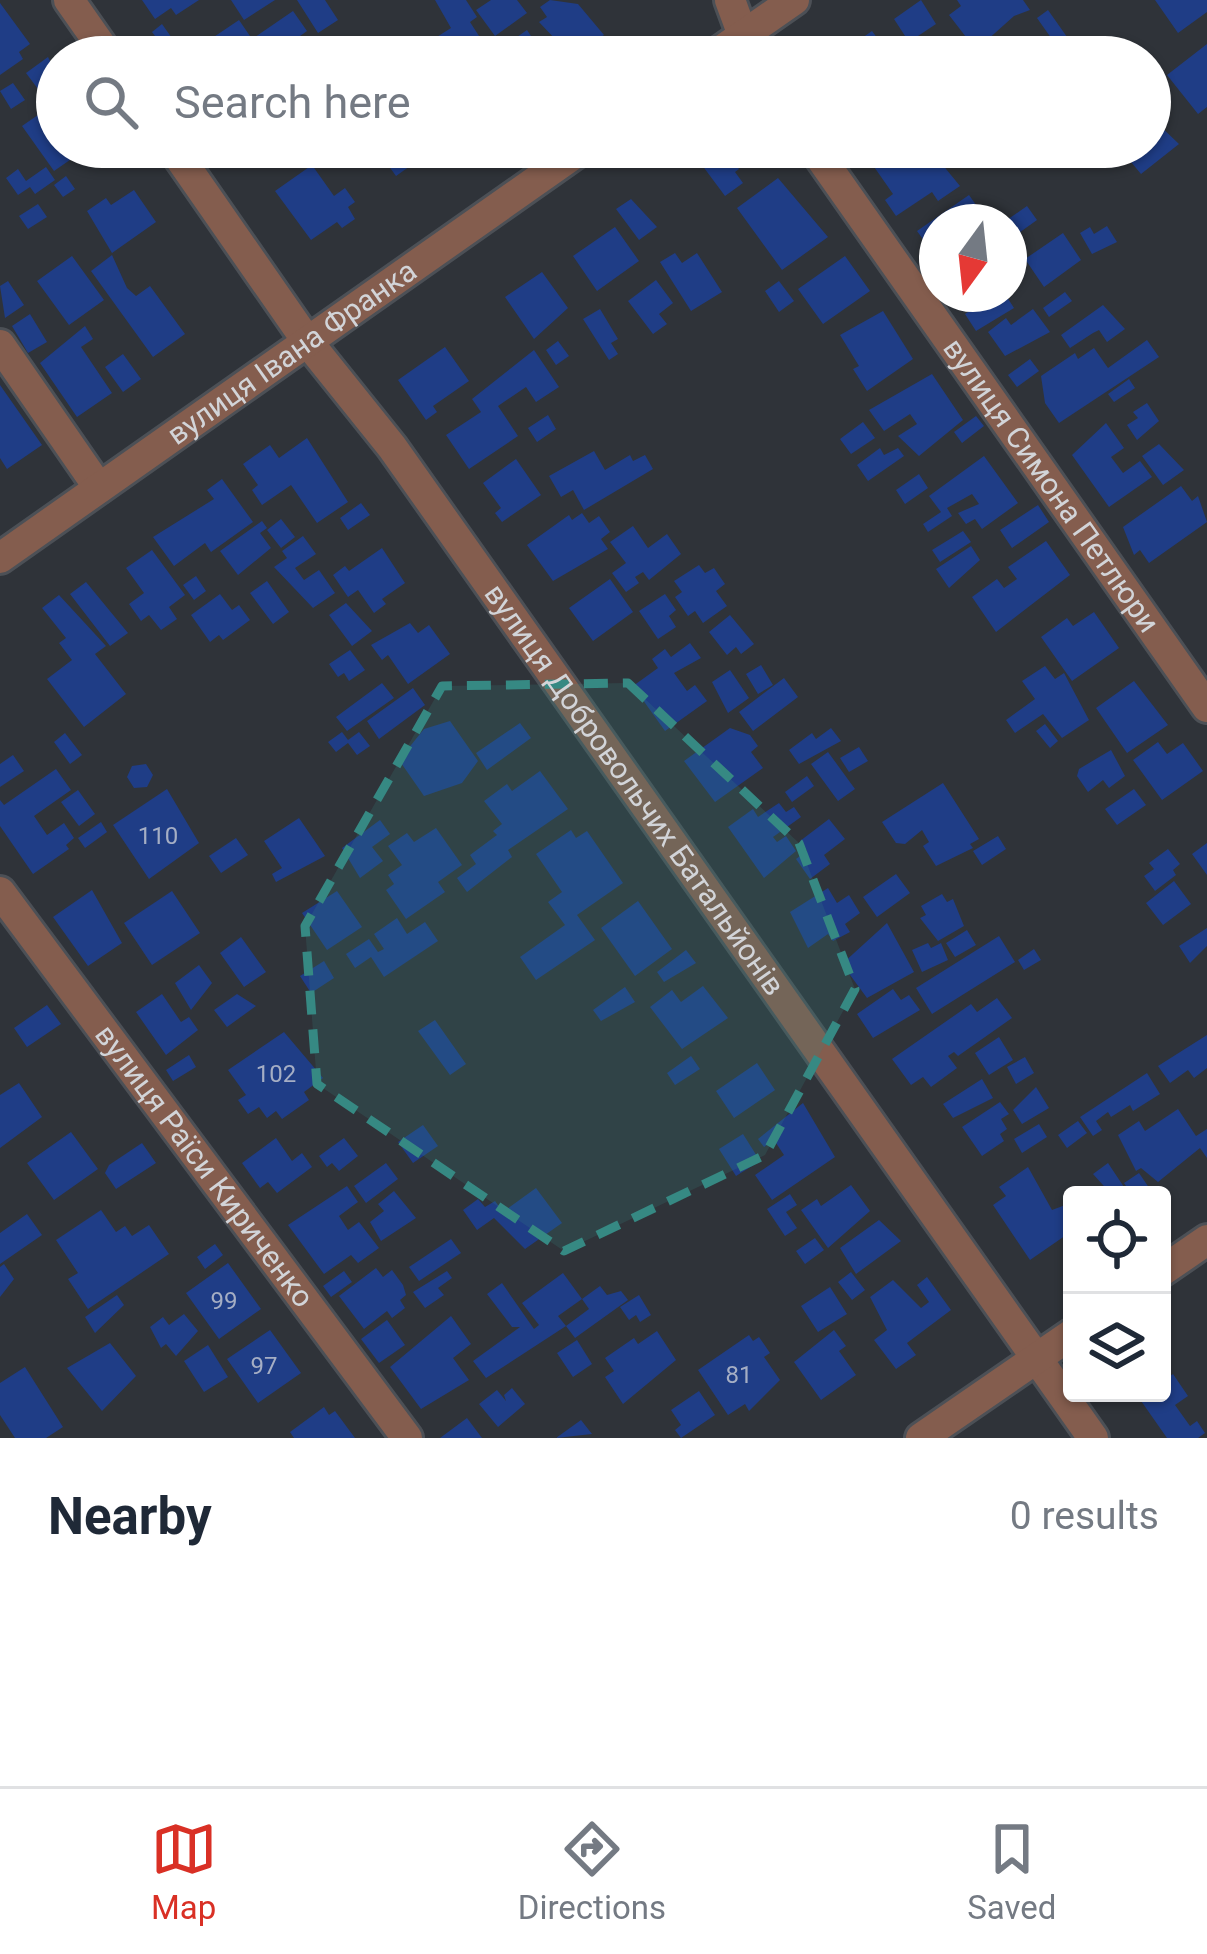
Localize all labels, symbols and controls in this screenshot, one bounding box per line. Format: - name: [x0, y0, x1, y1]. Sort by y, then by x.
- search box: [36, 36, 1171, 168]
- icon: search: [78, 69, 144, 135]
- text: Search here: [174, 76, 411, 129]
- north arrow: [919, 204, 1027, 312]
- street label: вулиця Івана Франка: [161, 253, 423, 452]
- street label: вулиця Симона Петлюри: [936, 332, 1167, 639]
- street label: вулиця Добровольчих Батальйонів: [477, 577, 792, 1002]
- house number: 110: [138, 822, 178, 850]
- street label: вулиця Раїси Кириченко: [88, 1018, 321, 1314]
- house number: 102: [256, 1060, 296, 1088]
- map controls: [1063, 1186, 1171, 1402]
- button: locate: [1063, 1186, 1171, 1294]
- house number: 99: [211, 1287, 237, 1315]
- button: layers: [1063, 1294, 1171, 1402]
- house number: 97: [251, 1352, 277, 1380]
- house number: 81: [726, 1361, 752, 1389]
- text: Nearby: [48, 1487, 212, 1546]
- text: 0 results: [1010, 1493, 1159, 1539]
- tab: Map: [151, 1816, 217, 1927]
- tab: Directions: [518, 1816, 666, 1927]
- tab: Saved: [967, 1816, 1056, 1927]

